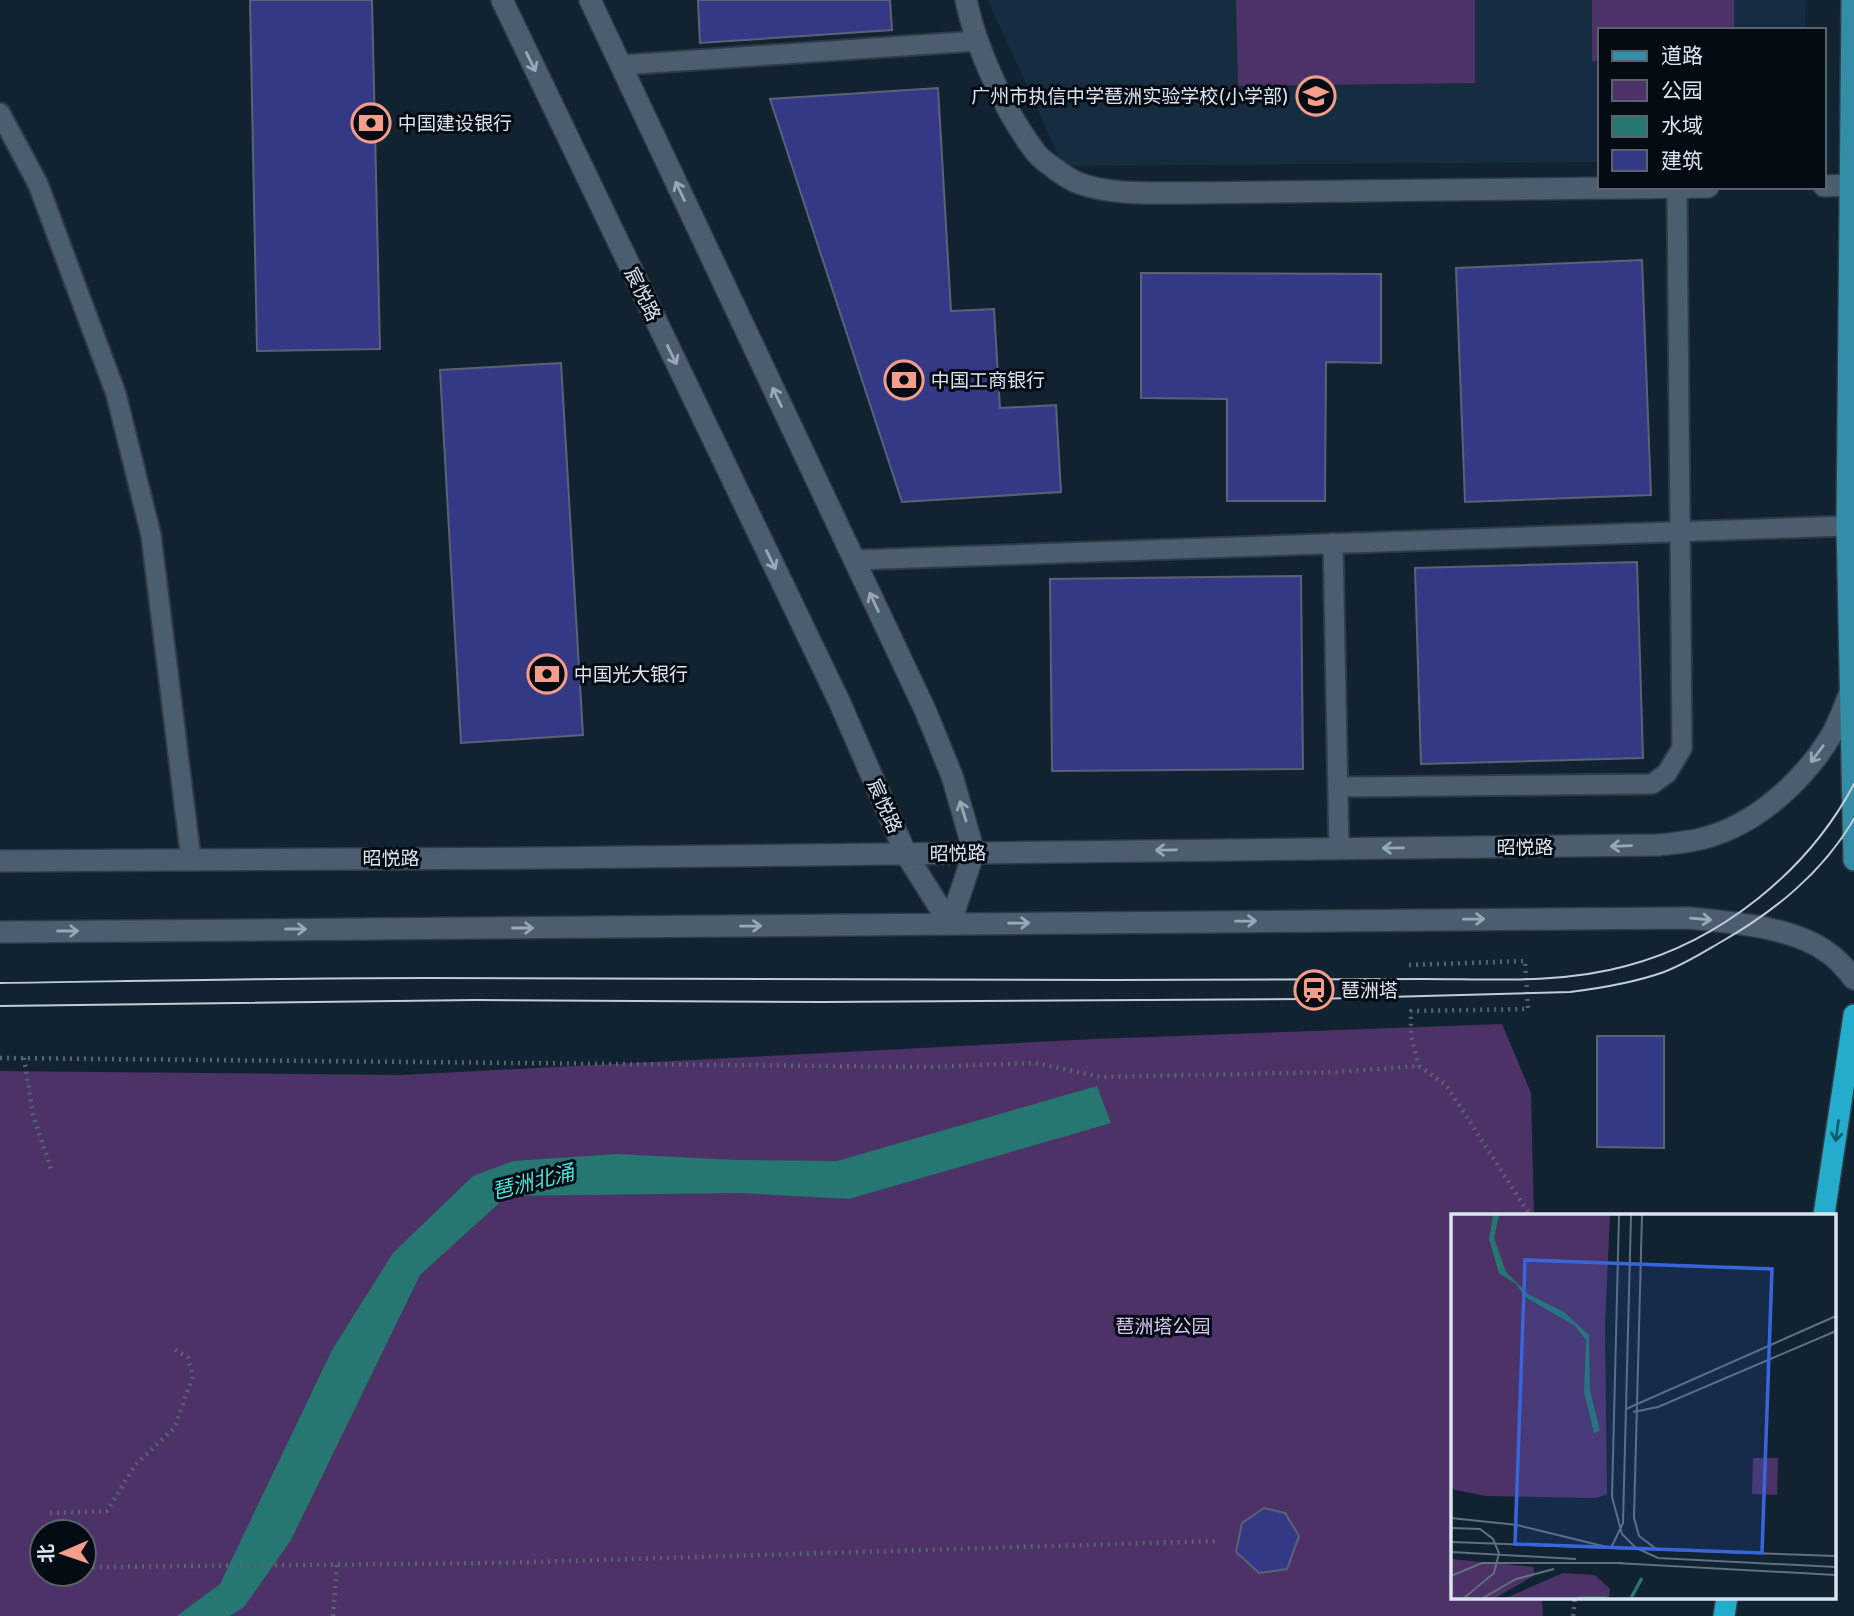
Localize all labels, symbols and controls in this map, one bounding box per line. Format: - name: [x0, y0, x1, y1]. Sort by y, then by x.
- legend: [1598, 28, 1826, 189]
- text: 道路: [1661, 43, 1703, 68]
- one-way arrow: [526, 51, 539, 72]
- school or university icon: 广州市执信中学琶洲实验学校(小学部): [1295, 75, 1337, 117]
- text: 公园: [1661, 78, 1703, 103]
- place label: 广州市执信中学琶洲实验学校(小学部): [971, 85, 1289, 108]
- bank icon: 中国建设银行: [350, 102, 392, 144]
- place label: 中国建设银行: [398, 112, 512, 135]
- text: 水域: [1661, 113, 1703, 138]
- text: 建筑: [1661, 148, 1703, 173]
- one-way arrow: [673, 181, 687, 202]
- street label: 宸悦路: [620, 264, 665, 325]
- one-way arrow: [666, 344, 680, 365]
- bank icon: 中国工商银行: [883, 359, 925, 401]
- place label: 中国工商银行: [931, 369, 1045, 392]
- one-way arrow: [770, 387, 784, 408]
- one-way arrow: [764, 549, 778, 570]
- one-way arrow: [867, 592, 881, 613]
- bank icon: 中国光大银行: [526, 653, 568, 695]
- place label: 中国光大银行: [574, 663, 688, 686]
- one-way arrow: [1810, 745, 1825, 764]
- street label: 宸悦路: [862, 775, 907, 837]
- one-way arrow: [956, 801, 969, 823]
- street label: 昭悦路: [1496, 836, 1554, 859]
- one-way arrow: [1609, 839, 1632, 853]
- one-way arrow: [1382, 841, 1405, 855]
- street label: 昭悦路: [929, 842, 987, 865]
- one-way arrow: [1154, 844, 1177, 857]
- street label: 昭悦路: [362, 847, 420, 870]
- one-way arrow: [1462, 912, 1485, 926]
- one-way arrow: [1689, 913, 1712, 926]
- one-way arrow: [1234, 914, 1257, 928]
- one-way arrow: [1007, 916, 1030, 930]
- one-way arrow: [739, 919, 762, 933]
- one-way arrow: [511, 921, 534, 934]
- one-way arrow: [284, 922, 307, 936]
- one-way arrow: [56, 924, 79, 938]
- station icon: 琶洲塔: [1293, 969, 1335, 1011]
- place label: 琶洲塔: [1341, 979, 1398, 1002]
- one-way arrow: [1830, 1119, 1843, 1142]
- water label: 琶洲北涌: [489, 1159, 579, 1204]
- inset map: [1451, 1214, 1836, 1598]
- park label: 琶洲塔公园: [1115, 1315, 1211, 1338]
- north arrow: [28, 1518, 98, 1588]
- text: 北: [35, 1544, 58, 1563]

